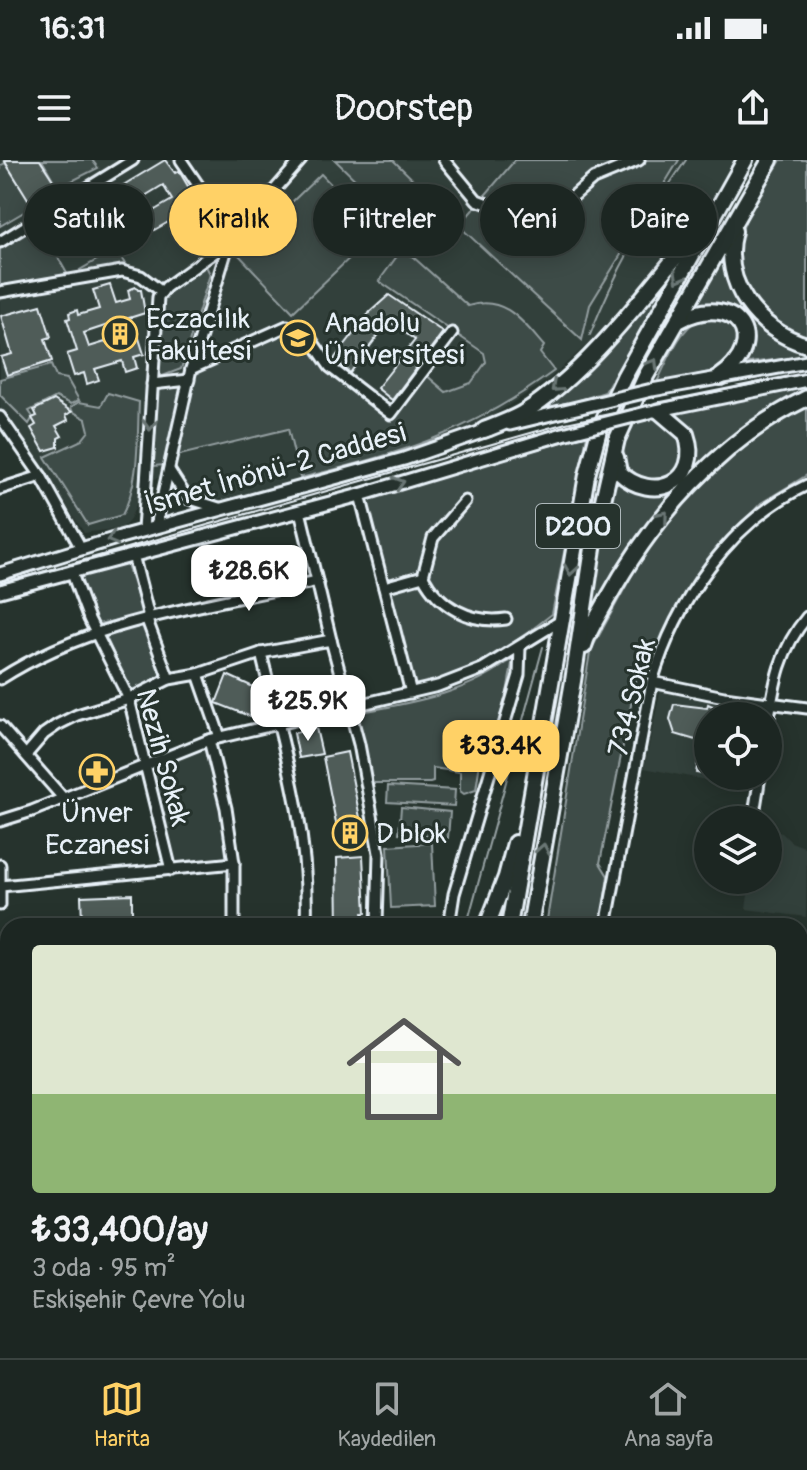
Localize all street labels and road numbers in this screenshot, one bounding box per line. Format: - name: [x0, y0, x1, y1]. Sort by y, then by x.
- street label: İsmet İnönü-2 Caddesi: [141, 415, 410, 524]
- road number: D200: [536, 504, 620, 548]
- street label: 734 Sokak: [601, 634, 664, 760]
- street label: Nezih Sokak: [127, 685, 198, 830]

